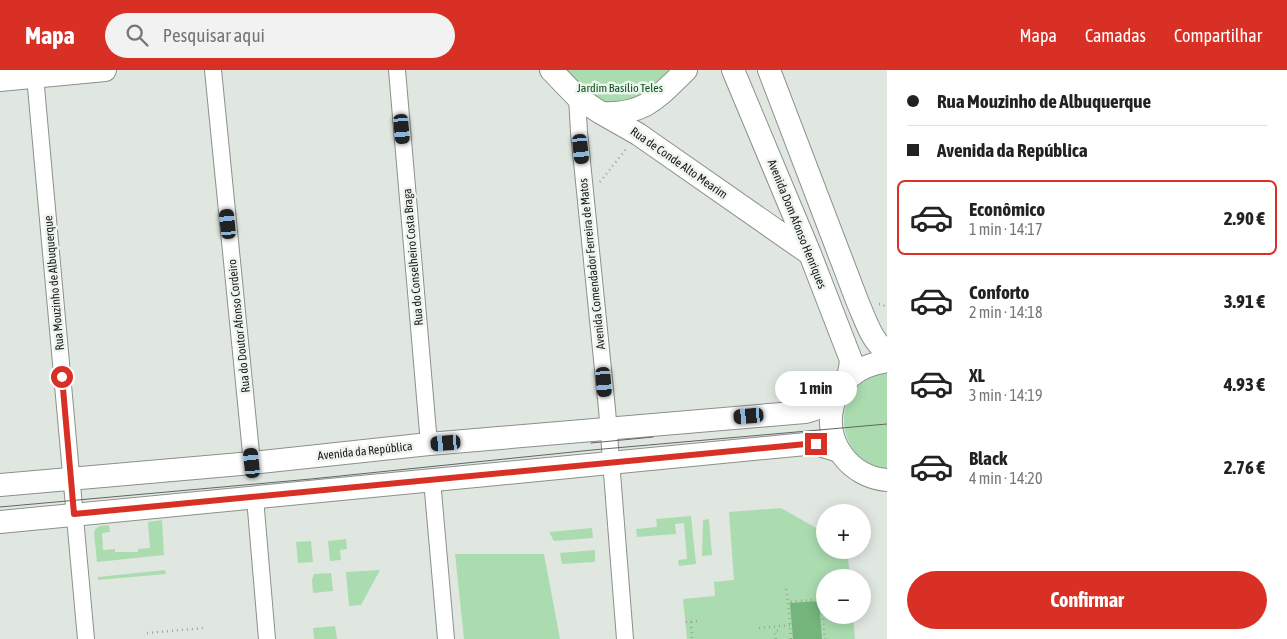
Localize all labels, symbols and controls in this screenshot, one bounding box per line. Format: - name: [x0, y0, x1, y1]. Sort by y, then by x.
- search box: [105, 13, 455, 58]
- icon: search: [123, 21, 151, 49]
- text: Mapa: [25, 22, 75, 49]
- text: Pesquisar aqui: [163, 24, 265, 46]
- text: Mapa: [1020, 25, 1057, 46]
- text: Camadas: [1085, 25, 1146, 46]
- text: Compartilhar: [1174, 25, 1262, 46]
- park label: Jardim Basílio Teles: [577, 81, 663, 95]
- text: Rua Mouzinho de Albuquerque: [937, 90, 1151, 112]
- car: [393, 113, 410, 145]
- street label: Rua de Conde Alto Mearim: [628, 124, 730, 202]
- car: [571, 133, 590, 165]
- text: Avenida da República: [937, 139, 1088, 161]
- street label: Avenida Dom Afonso Henriques: [765, 157, 829, 291]
- street label: Avenida Comendador Ferreira de Matos: [576, 178, 608, 350]
- street label: Rua do Conselheiro Costa Braga: [400, 188, 426, 326]
- icon: car: [909, 195, 954, 240]
- text: Econômico: [969, 198, 1045, 220]
- text: 2.90 €: [1224, 207, 1265, 229]
- car: [218, 208, 237, 240]
- street label: Rua Mouzinho de Albuquerque: [41, 215, 67, 351]
- text: 1 min · 14:17: [969, 220, 1042, 238]
- street label: Rua do Doutor Afonso Cordeiro: [225, 258, 253, 393]
- icon: car: [909, 278, 954, 323]
- text: Conforto: [969, 281, 1030, 303]
- text: 3.91 €: [1224, 290, 1265, 312]
- text: 2 min · 14:18: [969, 303, 1042, 321]
- icon: car: [909, 361, 954, 406]
- text: XL: [969, 364, 985, 386]
- route start: [51, 366, 73, 388]
- car: [595, 366, 612, 398]
- callout: 1 min: [775, 372, 857, 406]
- text: 4.93 €: [1224, 373, 1265, 395]
- text: 1 min: [800, 379, 832, 397]
- text: 3 min · 14:19: [969, 386, 1042, 404]
- car: [733, 407, 764, 425]
- route end: [805, 433, 827, 455]
- car: [430, 434, 461, 452]
- street label: Avenida da República: [317, 439, 413, 463]
- icon: car: [909, 444, 954, 489]
- car: [242, 447, 261, 479]
- text: Black: [969, 447, 1007, 469]
- text: 2.76 €: [1224, 456, 1265, 478]
- text: 4 min · 14:20: [969, 469, 1042, 487]
- map controls: [816, 504, 871, 624]
- button: +: [816, 504, 871, 559]
- button: −: [816, 569, 871, 624]
- button: Confirmar: [907, 571, 1267, 629]

